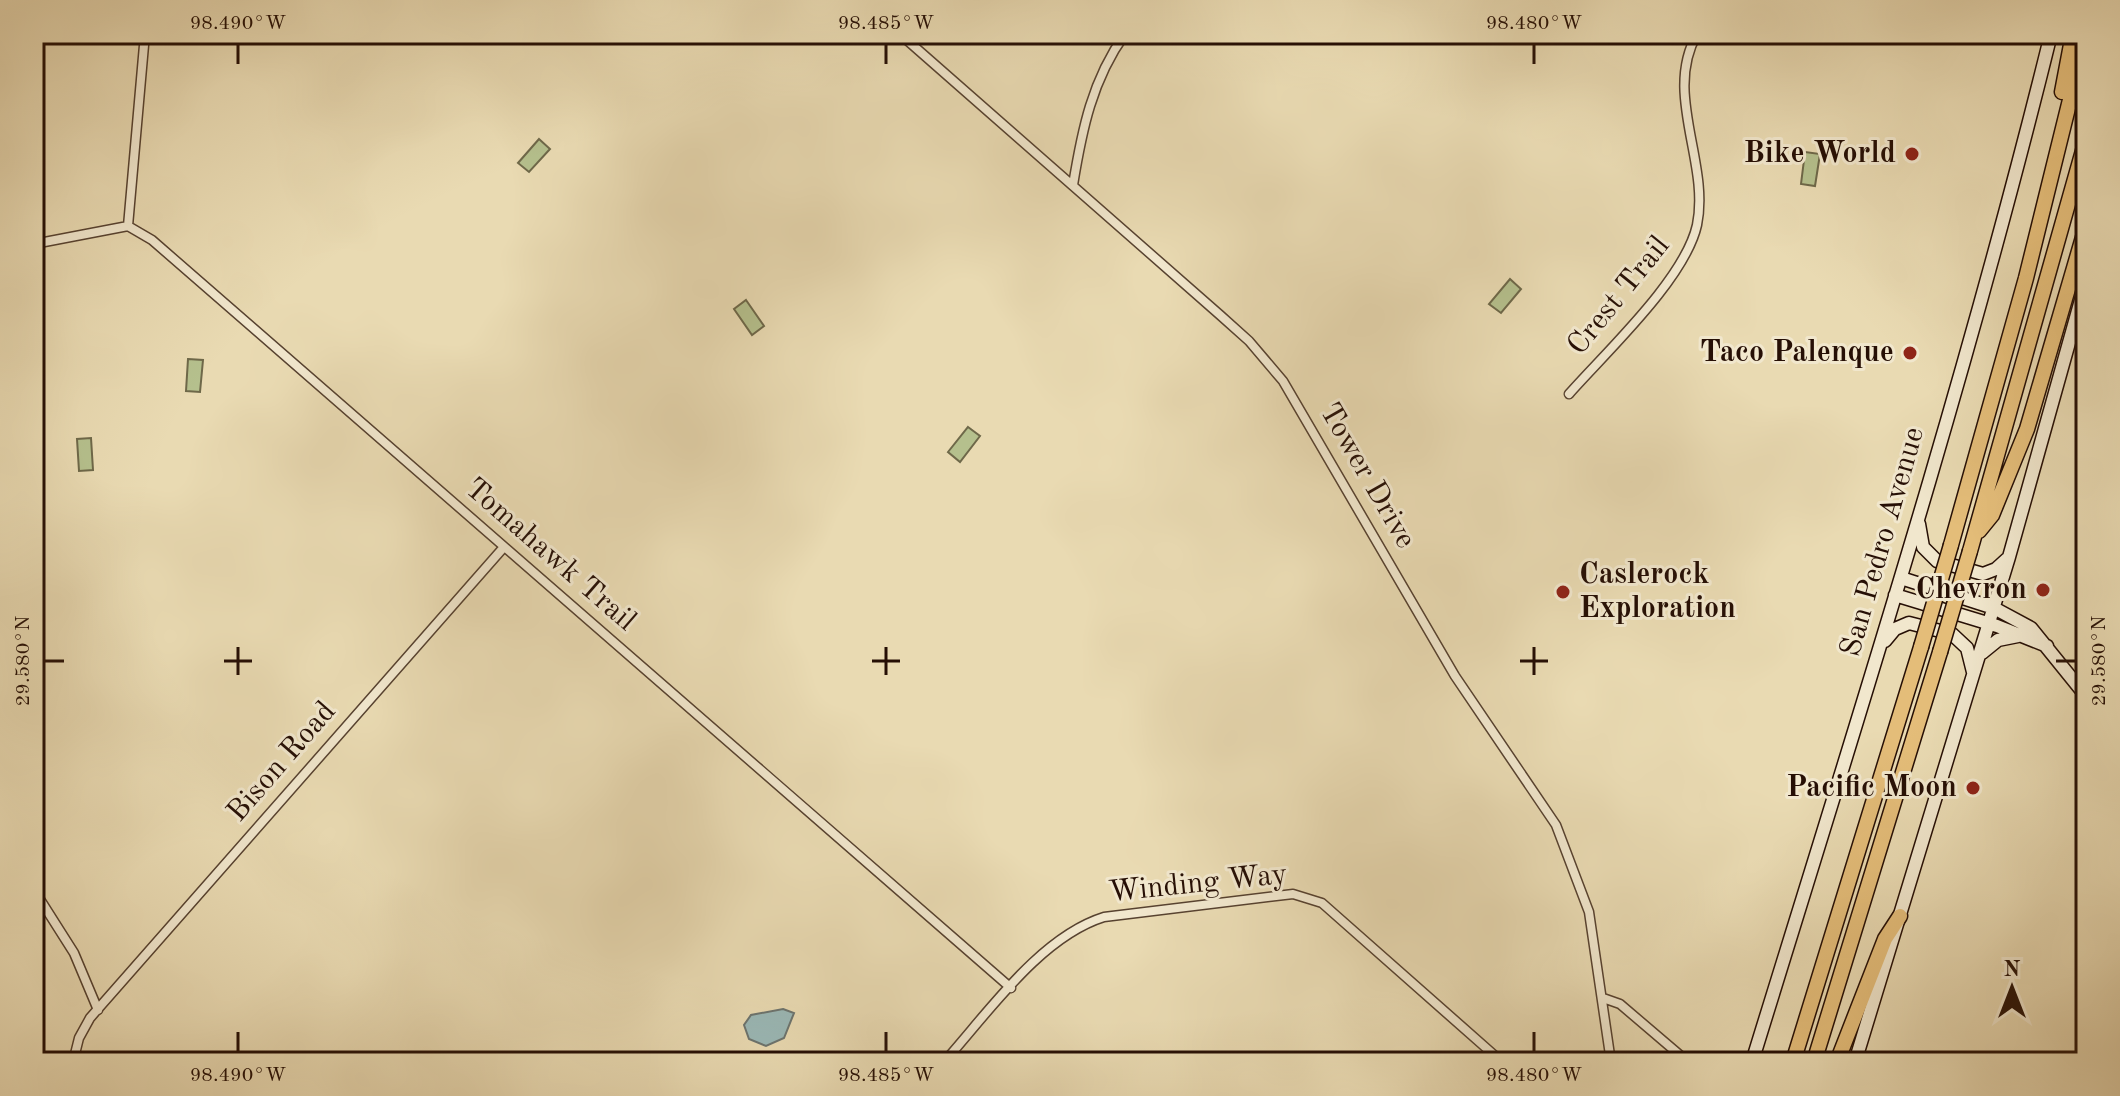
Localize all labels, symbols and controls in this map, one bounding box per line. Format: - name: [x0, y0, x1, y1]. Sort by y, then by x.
- text: 98.490°W: [190, 14, 286, 34]
- text: 98.485°W: [838, 14, 934, 34]
- text: 98.480°W: [1486, 14, 1582, 34]
- place label: Bike World: [1744, 139, 1896, 169]
- marker: Bike World: [1903, 145, 1921, 163]
- street label: Crest Trail: [1562, 231, 1676, 361]
- place label: Taco Palenque: [1700, 338, 1894, 368]
- marker: Taco Palenque: [1901, 344, 1919, 362]
- street label: Tower Drive: [1313, 398, 1421, 554]
- street label: San Pedro Avenue: [1836, 424, 1930, 660]
- street label: Tomahawk Trail: [459, 473, 641, 637]
- place label: Caslerock Exploration: [1579, 560, 1736, 624]
- place label: Chevron: [1916, 575, 2027, 605]
- marker: Chevron: [2034, 581, 2052, 599]
- marker: Caslerock Exploration: [1554, 583, 1572, 601]
- text: 29.580°N: [14, 616, 34, 706]
- text: 29.580°N: [2090, 616, 2110, 706]
- street label: Bison Road: [222, 696, 342, 828]
- place label: Pacific Moon: [1786, 773, 1957, 803]
- marker: Pacific Moon: [1964, 779, 1982, 797]
- street label: Winding Way: [1107, 860, 1289, 908]
- north arrow: [1972, 948, 2052, 1028]
- text: N: [2004, 959, 2021, 981]
- text: 98.490°W: [190, 1066, 286, 1086]
- text: 98.485°W: [838, 1066, 934, 1086]
- text: 98.480°W: [1486, 1066, 1582, 1086]

